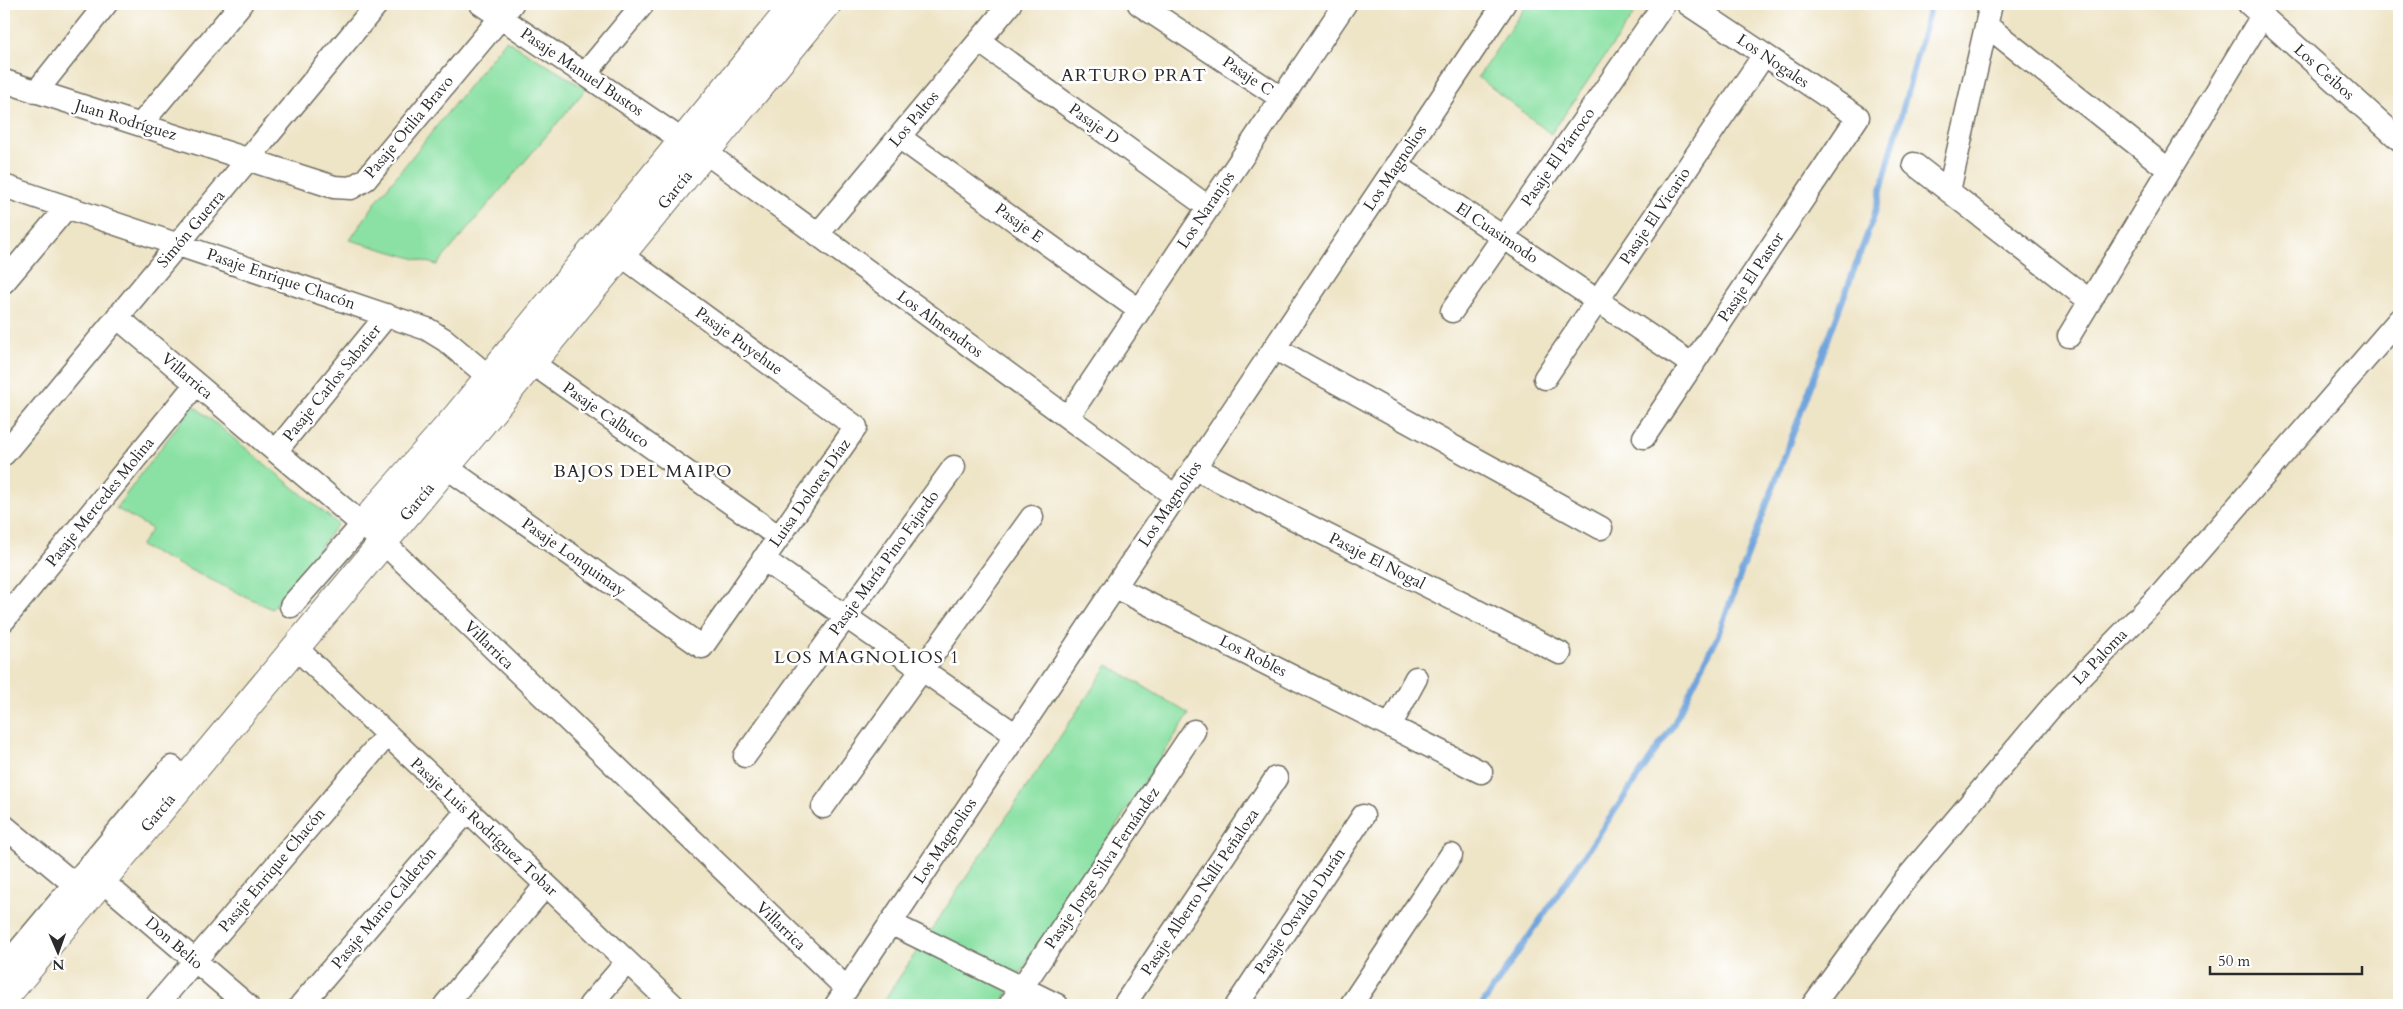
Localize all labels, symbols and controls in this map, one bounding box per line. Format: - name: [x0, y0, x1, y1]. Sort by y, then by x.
- street label: Pasaje Manuel Bustos: [516, 23, 648, 121]
- street label: Los Nogales: [1733, 29, 1813, 93]
- street label: Los Ceibos: [2289, 39, 2359, 105]
- street label: Pasaje C: [1218, 51, 1278, 101]
- district label: ARTURO PRAT: [1061, 63, 1207, 88]
- street label: Pasaje Otilia Bravo: [359, 71, 459, 183]
- street label: Los Paltos: [884, 86, 944, 152]
- street label: Juan Rodríguez: [71, 94, 180, 146]
- street label: Pasaje D: [1064, 98, 1124, 150]
- street label: Pasaje El Párroco: [1516, 103, 1600, 211]
- street label: Los Magnolios: [1358, 121, 1432, 215]
- street label: Pasaje El Vicario: [1614, 163, 1696, 269]
- street label: García: [653, 166, 697, 214]
- street label: Los Naranjos: [1172, 167, 1240, 253]
- street label: Simón Guerra: [152, 185, 230, 273]
- street label: El Cuasimodo: [1451, 197, 1543, 269]
- street label: Pasaje E: [990, 198, 1048, 248]
- street label: Pasaje El Pastor: [1713, 228, 1789, 326]
- street label: Pasaje Enrique Chacón: [204, 243, 358, 315]
- street label: Los Almendros: [892, 285, 988, 363]
- street label: Pasaje Puyehue: [691, 302, 787, 380]
- street label: Pasaje Carlos Sabatier: [278, 320, 386, 446]
- street label: Villarrica: [156, 348, 218, 404]
- street label: Pasaje Calbuco: [558, 377, 654, 453]
- street label: Pasaje Mercedes Molina: [41, 432, 159, 572]
- street label: Luisa Dolores Díaz: [764, 434, 856, 552]
- street label: Los Magnolios: [1133, 457, 1207, 551]
- district label: BAJOS DEL MAIPO: [553, 459, 733, 484]
- street label: García: [394, 478, 440, 526]
- street label: Pasaje María Pino Fajardo: [824, 486, 944, 640]
- street label: Pasaje Lonquimay: [517, 513, 631, 602]
- street label: Pasaje El Nogal: [1325, 527, 1429, 595]
- street label: Villarrica: [459, 616, 519, 674]
- street label: La Paloma: [2068, 624, 2132, 690]
- street label: Los Robles: [1215, 630, 1291, 682]
- district label: LOS MAGNOLIOS 1: [774, 645, 960, 670]
- street label: Pasaje Luis Rodríguez Tobar: [406, 753, 563, 901]
- street label: Pasaje Jorge Silva Fernández: [1039, 783, 1165, 953]
- street label: García: [135, 789, 181, 837]
- street label: Los Magnolios: [908, 794, 982, 888]
- street label: Pasaje Enrique Chacón: [213, 803, 331, 937]
- street label: Pasaje Alberto Nallí Peñaloza: [1136, 804, 1264, 980]
- street label: Pasaje Mario Calderón: [327, 842, 441, 974]
- street label: Pasaje Osvaldo Durán: [1249, 843, 1351, 979]
- street label: Villarrica: [751, 897, 811, 955]
- street label: Don Belio: [140, 912, 208, 975]
- north arrow: [32, 926, 82, 976]
- scale bar: [2210, 944, 2363, 976]
- text: 50 m: [2218, 951, 2250, 971]
- text: N: [52, 955, 65, 974]

